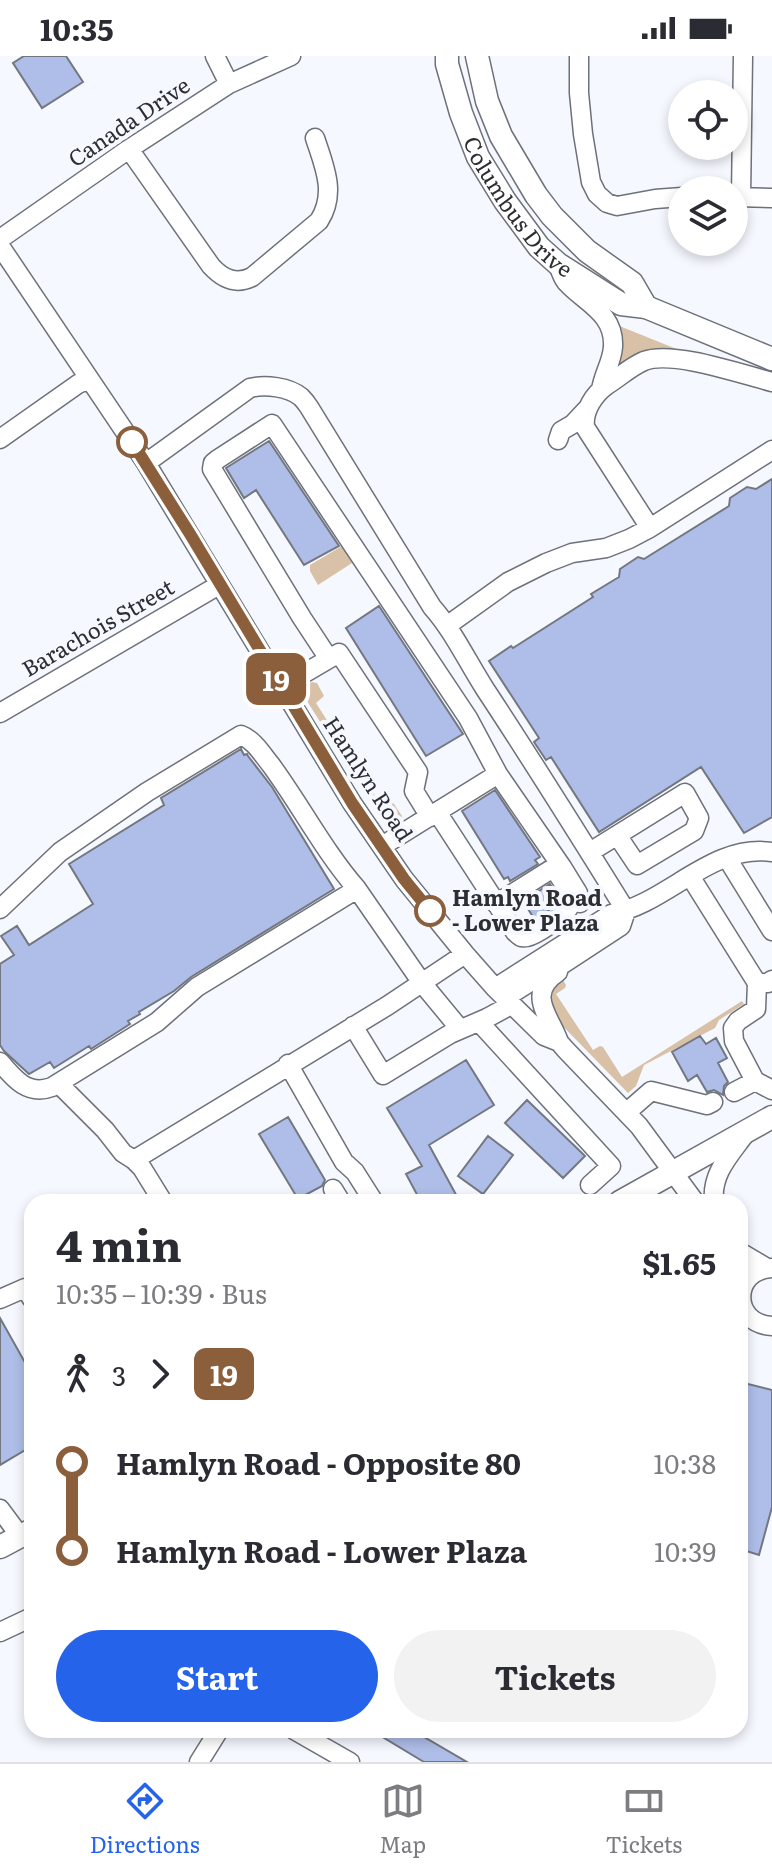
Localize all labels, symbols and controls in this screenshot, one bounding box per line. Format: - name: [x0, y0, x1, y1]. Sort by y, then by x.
- text: 10:35: [40, 6, 113, 50]
- street label: Canada Drive: [61, 68, 196, 174]
- map controls: [668, 80, 748, 256]
- button: locate: [668, 80, 748, 160]
- street label: Columbus Drive: [457, 131, 580, 284]
- button: layers: [668, 176, 748, 256]
- unlabelled marker: [117, 427, 147, 457]
- street label: Barachois Street: [15, 570, 180, 684]
- line badge: 19: [240, 653, 312, 705]
- text: 19: [262, 658, 290, 700]
- street label: Hamlyn Road: [316, 709, 422, 847]
- place label: Hamlyn Road - Lower Plaza: [452, 880, 602, 938]
- marker: Hamlyn Road - Lower Plaza: [415, 896, 445, 926]
- text: 4 min: [56, 1210, 182, 1276]
- text: $1.65: [642, 1240, 716, 1284]
- text: 10:35 – 10:39 · Bus: [56, 1273, 267, 1312]
- icon: walk: [56, 1352, 100, 1396]
- icon: forward: [138, 1352, 182, 1396]
- text: 19: [210, 1353, 238, 1395]
- text: 3: [112, 1355, 126, 1394]
- text: Hamlyn Road - Opposite 80: [116, 1440, 521, 1484]
- text: 10:38: [654, 1443, 716, 1482]
- text: Hamlyn Road - Lower Plaza: [116, 1528, 527, 1572]
- text: 10:39: [654, 1531, 716, 1570]
- button: Start: [56, 1630, 378, 1722]
- button: Tickets: [394, 1630, 716, 1722]
- tab: Directions: [90, 1779, 200, 1860]
- tab: Map: [379, 1779, 426, 1860]
- tab: Tickets: [605, 1779, 682, 1860]

